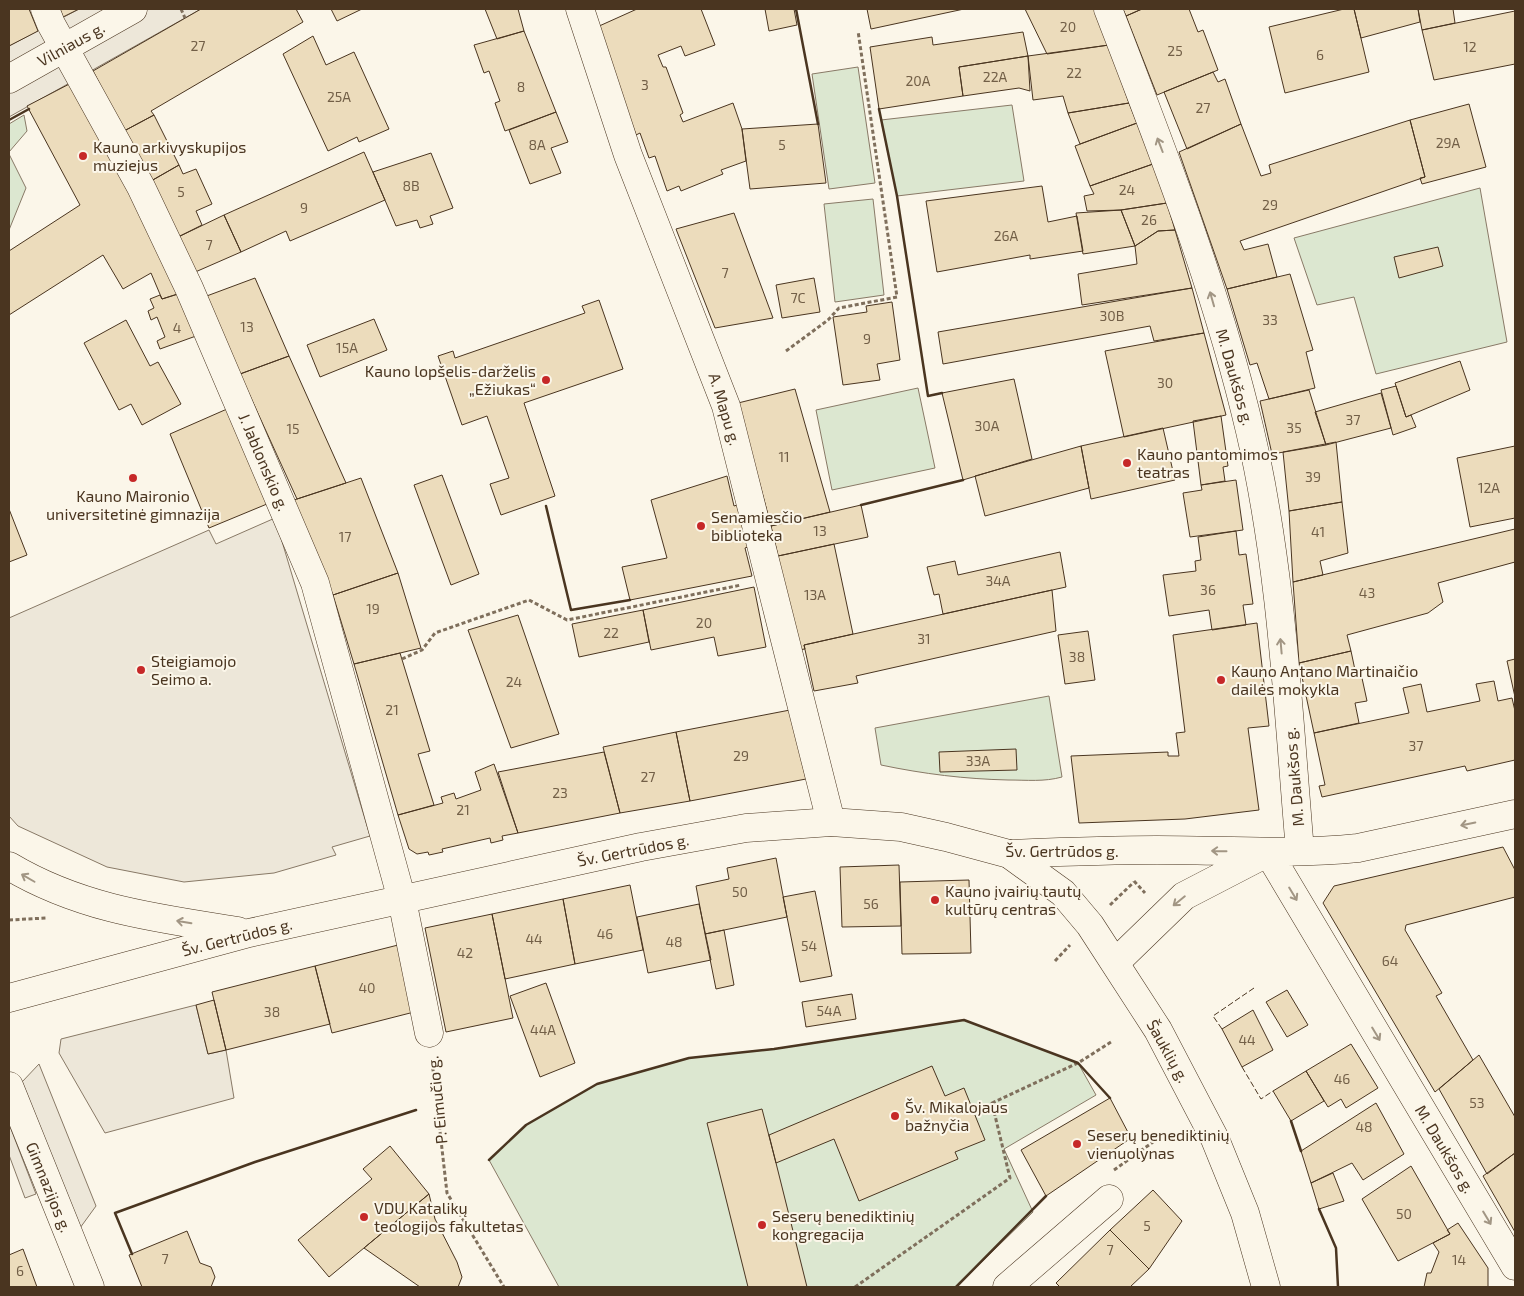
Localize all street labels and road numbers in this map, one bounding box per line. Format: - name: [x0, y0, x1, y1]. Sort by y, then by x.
- street label: Vilniaus g.: [34, 17, 108, 70]
- street label: M. Daukšos g.: [1213, 326, 1258, 427]
- street label: A. Mapu g.: [705, 370, 745, 447]
- street label: J. Jablonskio g.: [235, 410, 294, 514]
- street label: M. Daukšos g.: [1280, 727, 1307, 827]
- street label: Šv. Gertrūdos g.: [575, 829, 690, 870]
- street label: Šv. Gertrūdos g.: [1005, 841, 1119, 860]
- street label: Šv. Gertrūdos g.: [180, 914, 294, 959]
- street label: Šauklių g.: [1143, 1016, 1193, 1086]
- street label: P. Eimučio g.: [422, 1055, 451, 1145]
- street label: M. Daukšos g.: [1412, 1101, 1479, 1196]
- street label: Gimnazijos g.: [22, 1139, 76, 1235]

